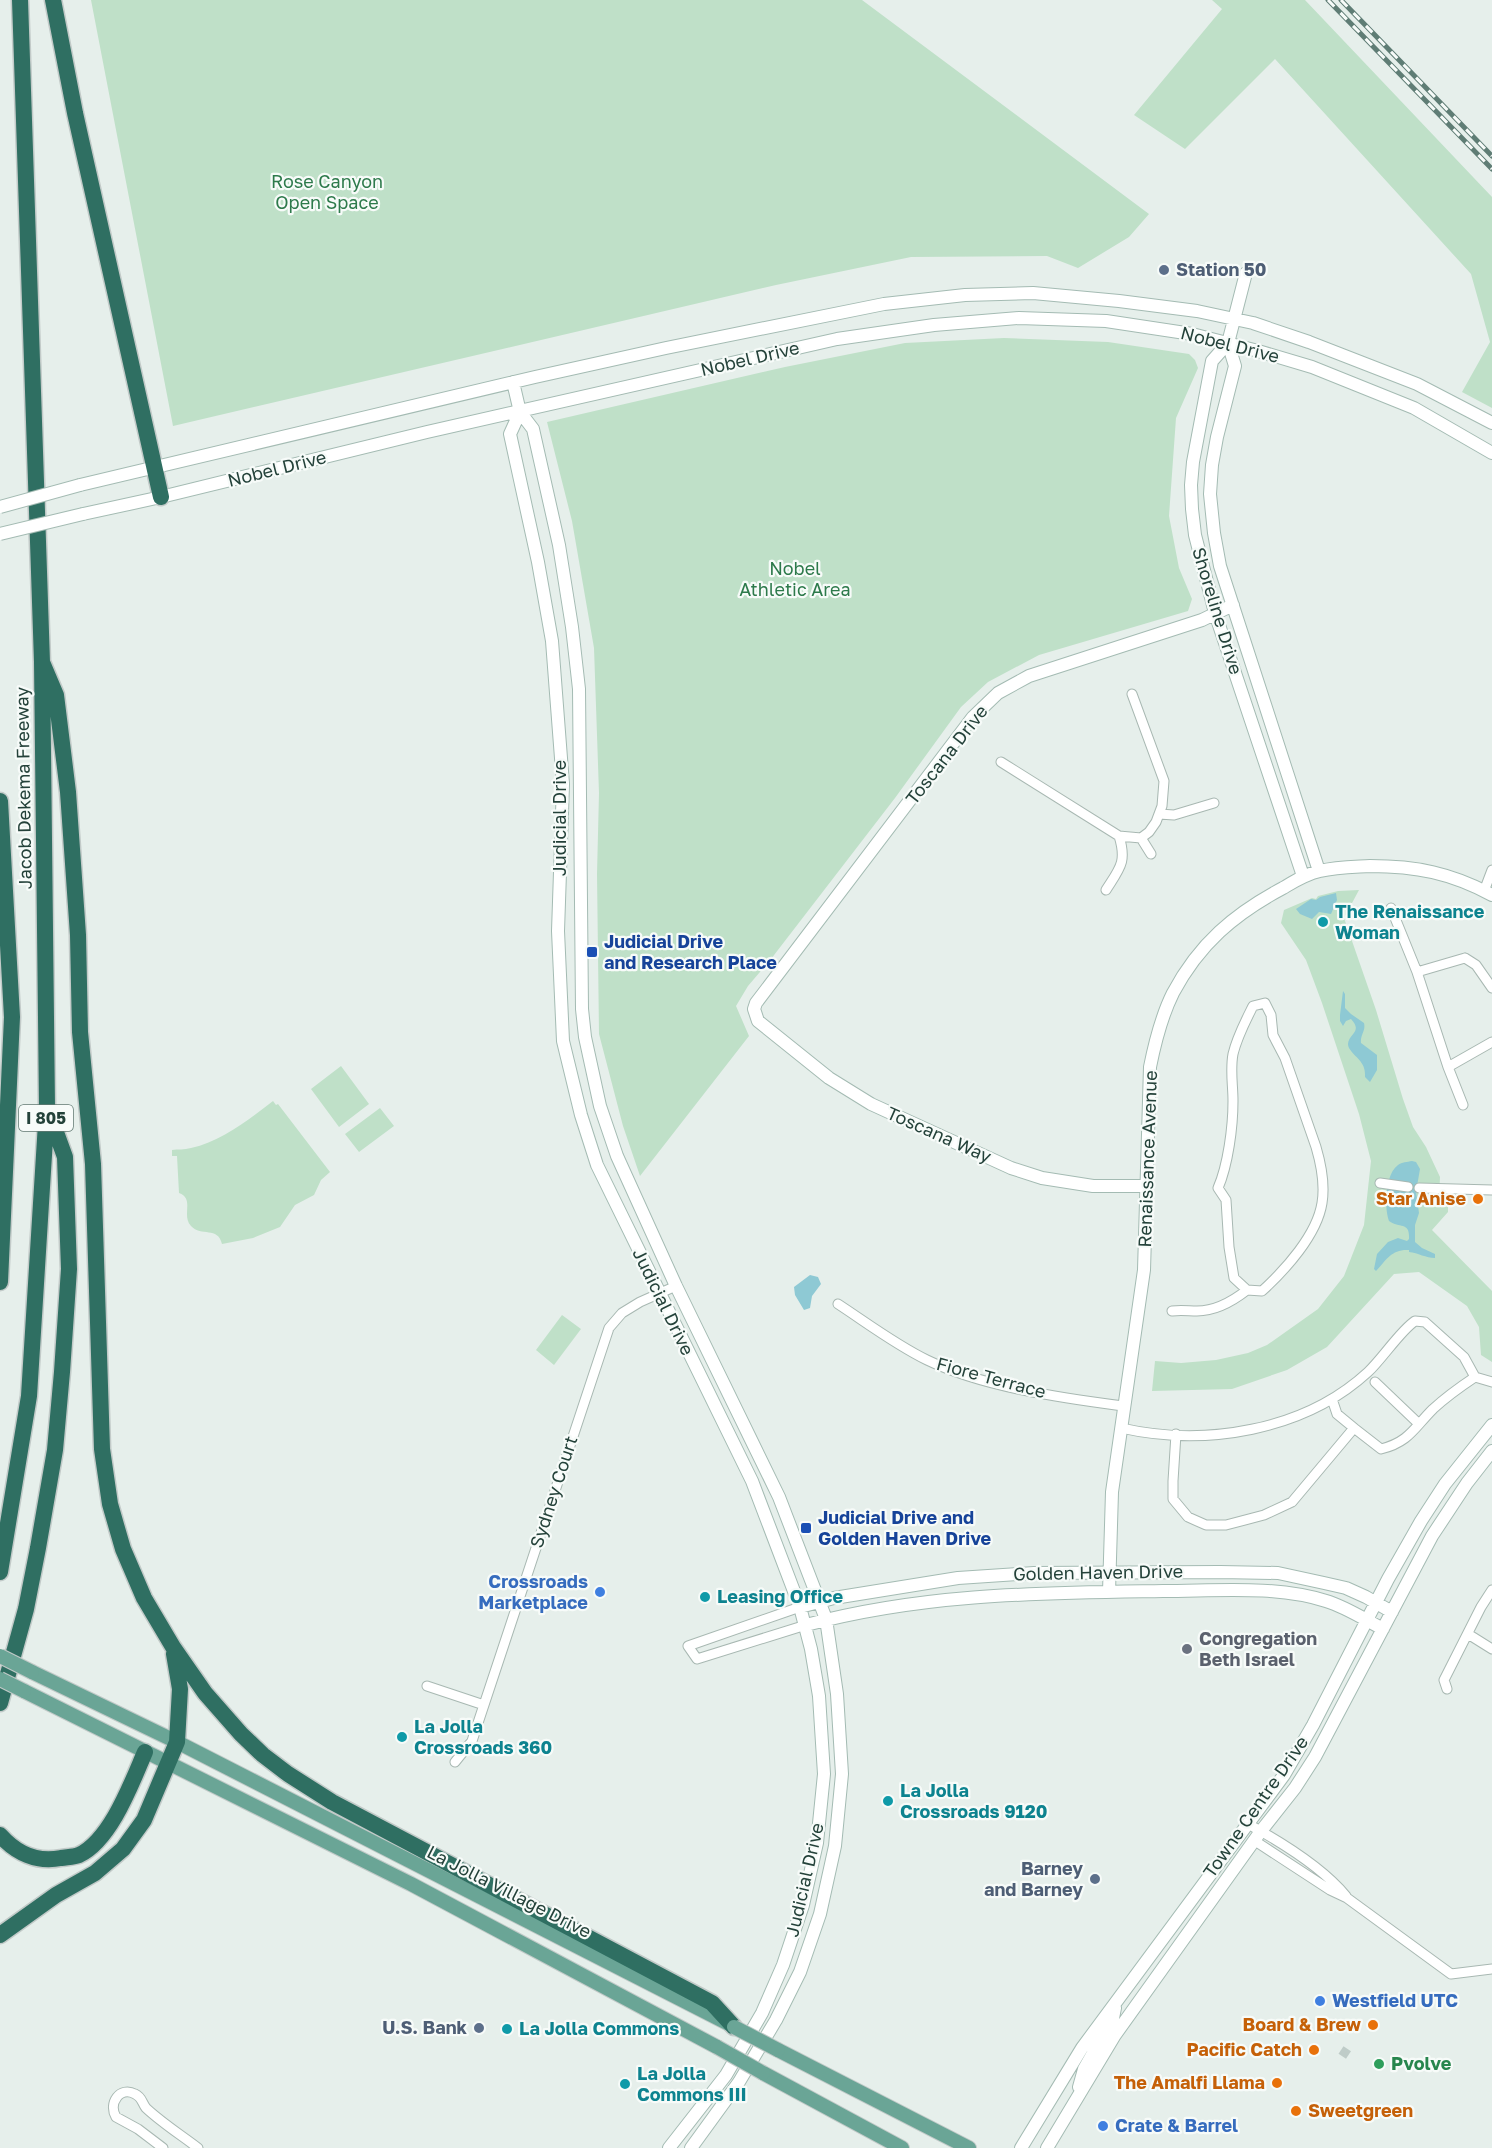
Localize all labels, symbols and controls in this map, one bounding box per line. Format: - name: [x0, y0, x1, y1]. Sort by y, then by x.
- park label: Rose Canyon Open Space: [271, 170, 383, 213]
- place label: Station 50: [1176, 258, 1267, 280]
- marker: Station 50: [1157, 263, 1171, 277]
- street label: Nobel Drive: [1179, 321, 1282, 367]
- street label: Nobel Drive: [698, 336, 801, 380]
- street label: Nobel Drive: [225, 445, 328, 491]
- street label: Shoreline Drive: [1188, 544, 1248, 677]
- park label: Nobel Athletic Area: [739, 557, 851, 600]
- street label: Jacob Dekema Freeway: [10, 687, 36, 889]
- street label: Toscana Drive: [901, 700, 992, 809]
- street label: Judicial Drive: [548, 760, 570, 876]
- place label: The Renaissance Woman: [1335, 900, 1485, 943]
- marker: The Renaissance Woman: [1316, 915, 1330, 929]
- place label: Judicial Drive and Research Place: [604, 930, 777, 973]
- marker: Judicial Drive and Research Place: [585, 945, 599, 959]
- street label: Renaissance Avenue: [1133, 1070, 1161, 1248]
- street label: Toscana Way: [884, 1101, 995, 1167]
- road number: I 805: [19, 1105, 73, 1131]
- place label: Star Anise: [1376, 1187, 1466, 1209]
- marker: Star Anise: [1471, 1192, 1485, 1206]
- street label: Judicial Drive: [628, 1244, 699, 1359]
- street label: Fiore Terrace: [934, 1352, 1048, 1402]
- street label: Sydney Court: [525, 1433, 581, 1550]
- place label: Judicial Drive and Golden Haven Drive: [818, 1506, 992, 1549]
- marker: Judicial Drive and Golden Haven Drive: [799, 1521, 813, 1535]
- street label: Golden Haven Drive: [1013, 1560, 1183, 1584]
- place label: Crossroads Marketplace: [478, 1570, 588, 1613]
- marker: Crossroads Marketplace: [593, 1585, 607, 1599]
- place label: Leasing Office: [717, 1585, 843, 1607]
- marker: Leasing Office: [698, 1590, 712, 1604]
- place label: Congregation Beth Israel: [1199, 1627, 1317, 1670]
- marker: Congregation Beth Israel: [1180, 1642, 1194, 1656]
- place label: La Jolla Crossroads 360: [414, 1715, 552, 1758]
- marker: La Jolla Crossroads 360: [395, 1730, 409, 1744]
- street label: Towne Centre Drive: [1198, 1731, 1312, 1882]
- place label: La Jolla Crossroads 9120: [900, 1779, 1048, 1822]
- marker: La Jolla Crossroads 9120: [881, 1794, 895, 1808]
- street label: Judicial Drive: [780, 1821, 828, 1939]
- street label: La Jolla Village Drive: [424, 1840, 595, 1942]
- place label: Barney and Barney: [984, 1857, 1083, 1900]
- marker: Barney and Barney: [1088, 1872, 1102, 1886]
- place label: Westfield UTC: [1332, 1989, 1458, 2011]
- marker: Westfield UTC: [1313, 1994, 1327, 2008]
- place label: Board & Brew: [1243, 2013, 1361, 2035]
- place label: U.S. Bank: [382, 2016, 468, 2038]
- place label: La Jolla Commons: [519, 2017, 679, 2039]
- marker: Board & Brew: [1366, 2018, 1380, 2032]
- marker: U.S. Bank: [472, 2021, 486, 2035]
- marker: La Jolla Commons: [500, 2022, 514, 2036]
- place label: Pacific Catch: [1186, 2038, 1302, 2060]
- marker: Pacific Catch: [1307, 2043, 1321, 2057]
- place label: Pvolve: [1391, 2052, 1452, 2074]
- marker: Pvolve: [1372, 2057, 1386, 2071]
- place label: La Jolla Commons III: [637, 2062, 747, 2105]
- place label: The Amalfi Llama: [1114, 2071, 1265, 2093]
- marker: The Amalfi Llama: [1270, 2076, 1284, 2090]
- marker: La Jolla Commons III: [618, 2077, 632, 2091]
- place label: Sweetgreen: [1308, 2099, 1413, 2121]
- marker: Sweetgreen: [1289, 2104, 1303, 2118]
- place label: Crate & Barrel: [1115, 2114, 1238, 2136]
- marker: Crate & Barrel: [1096, 2119, 1110, 2133]

